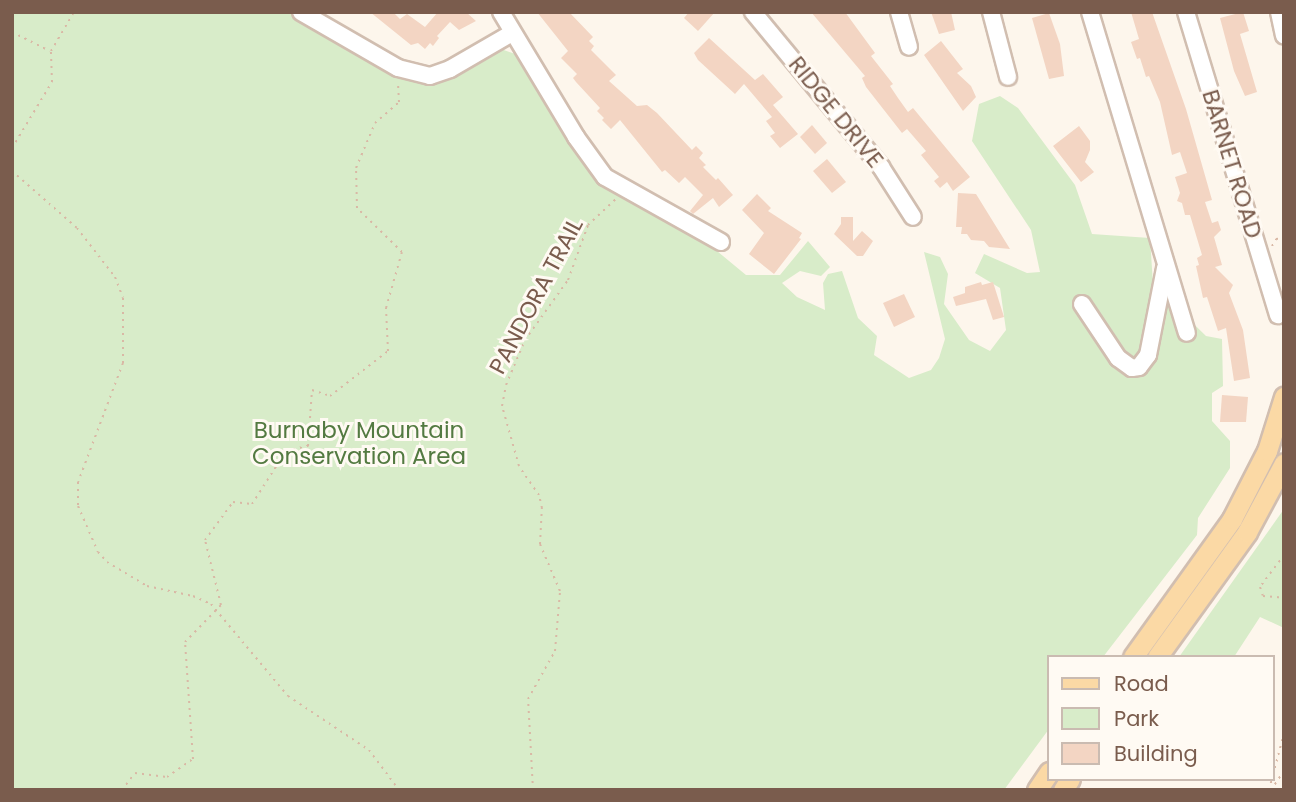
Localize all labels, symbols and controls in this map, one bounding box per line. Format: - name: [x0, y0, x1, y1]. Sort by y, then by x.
- street label: RIDGE DRIVE: [783, 51, 889, 173]
- street label: BARNET ROAD: [1196, 86, 1268, 242]
- street label: PANDORA TRAIL: [483, 213, 589, 379]
- park label: Burnaby Mountain Conservation Area: [252, 416, 466, 470]
- legend: [1048, 655, 1275, 781]
- text: Road: [1114, 669, 1169, 698]
- text: Park: [1114, 704, 1159, 733]
- text: Building: [1114, 739, 1198, 768]

